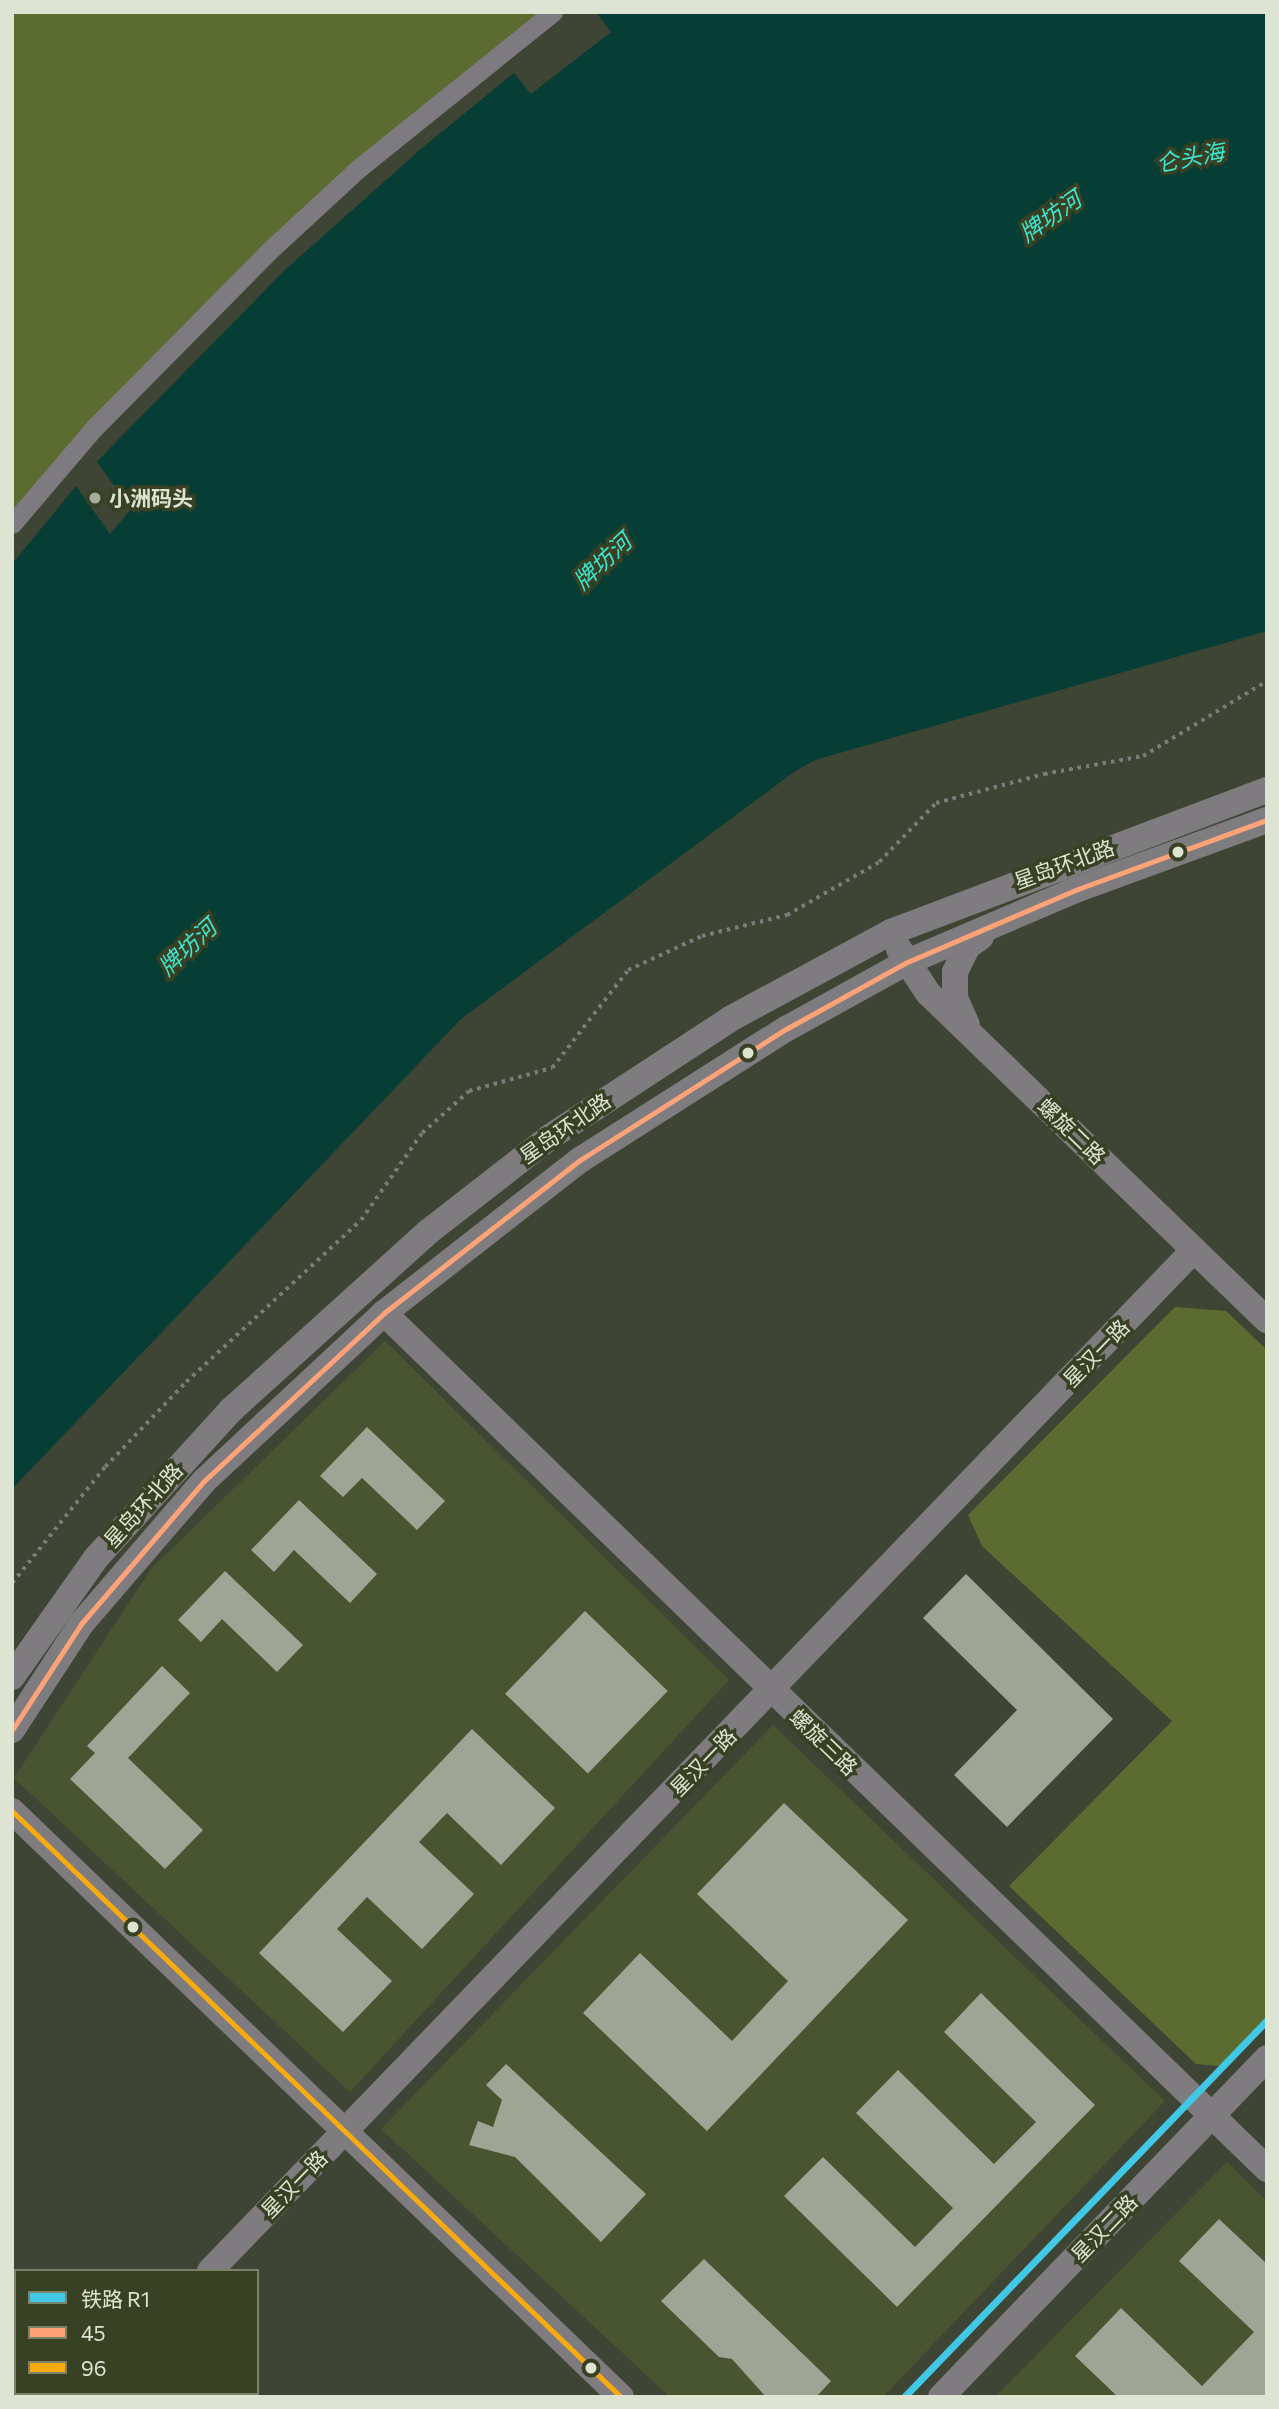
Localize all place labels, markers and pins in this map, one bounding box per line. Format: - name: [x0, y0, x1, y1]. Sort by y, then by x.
- place label: 小洲码头: [109, 485, 193, 511]
- marker: 小洲码头: [87, 490, 103, 506]
- unlabelled marker: [1171, 845, 1185, 859]
- unlabelled marker: [741, 1046, 755, 1060]
- unlabelled marker: [126, 1920, 140, 1934]
- unlabelled marker: [584, 2361, 598, 2375]

